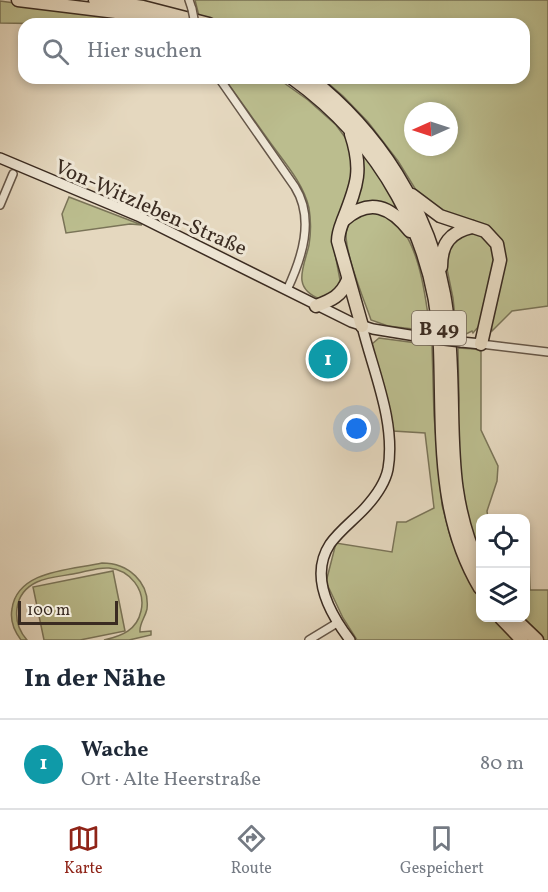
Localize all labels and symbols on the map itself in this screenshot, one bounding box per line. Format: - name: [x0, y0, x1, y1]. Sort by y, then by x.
- north arrow: [404, 102, 458, 156]
- street label: Von-Witzleben-Straße: [50, 153, 251, 264]
- road number: B 49: [412, 311, 466, 345]
- pin: 1: [308, 336, 348, 382]
- your location: [342, 414, 371, 443]
- scale bar: [18, 598, 118, 626]

